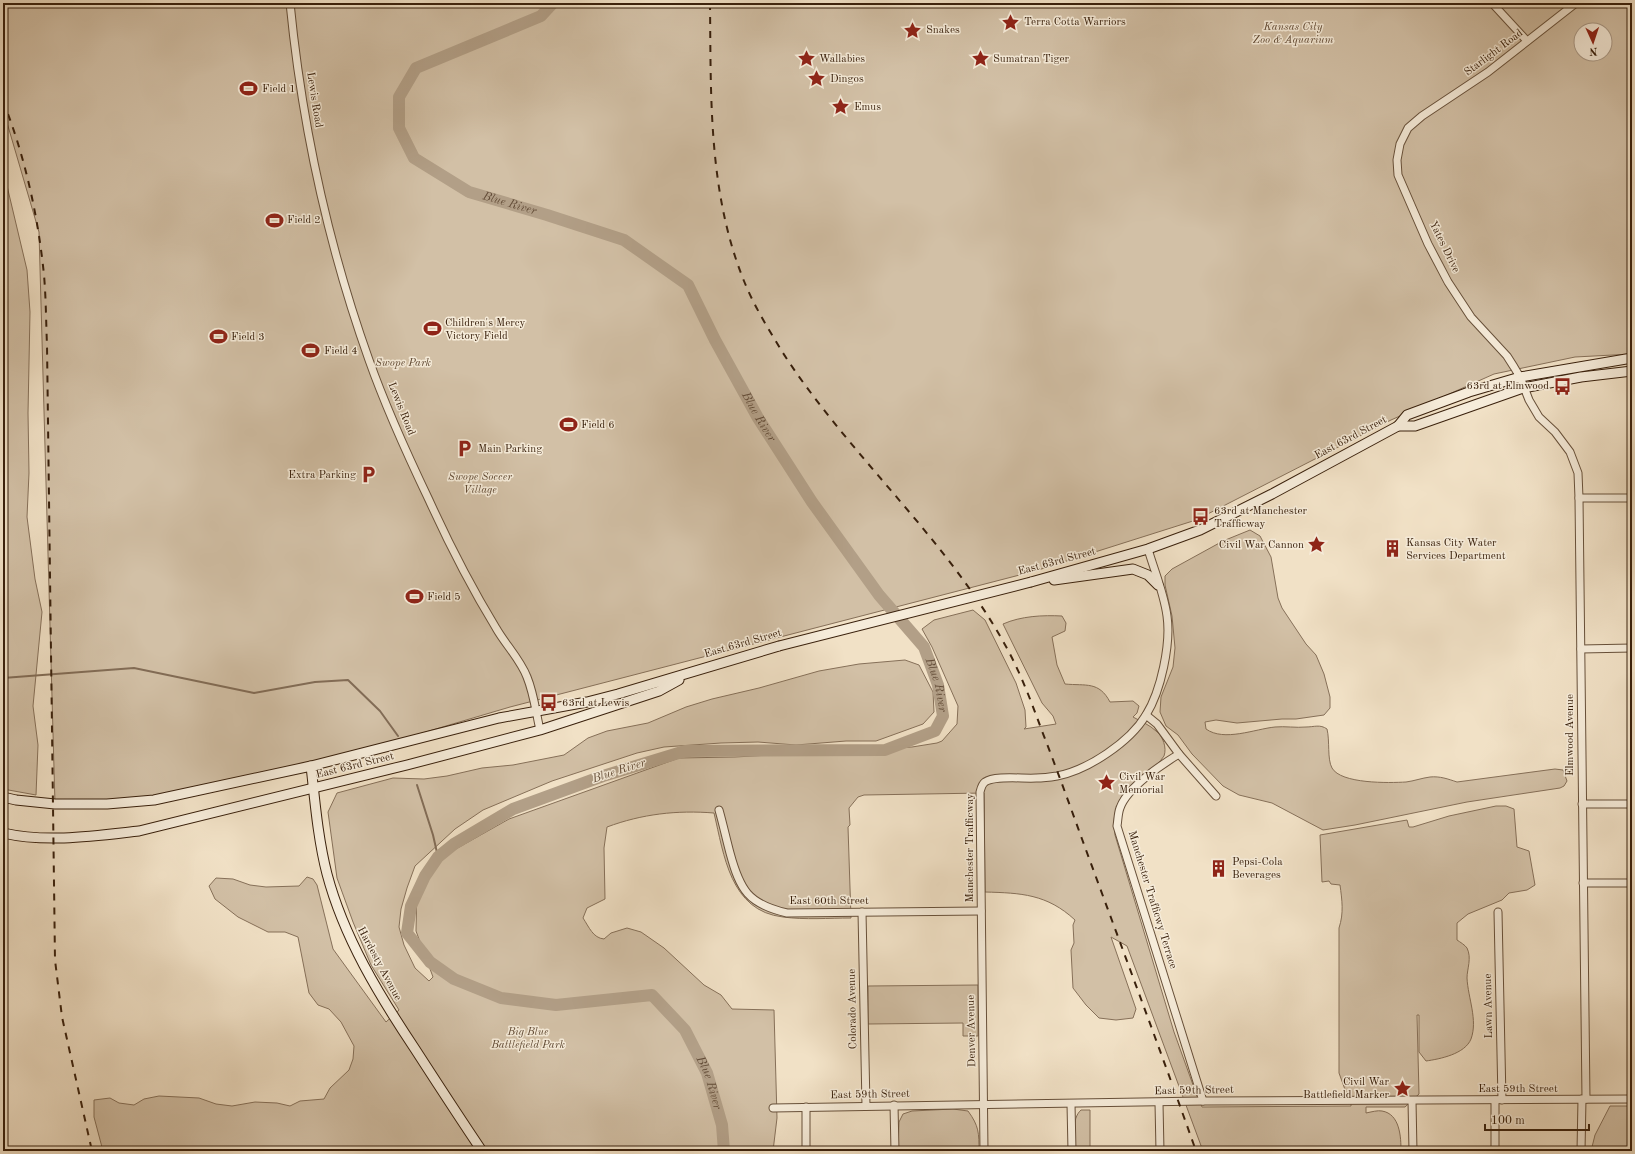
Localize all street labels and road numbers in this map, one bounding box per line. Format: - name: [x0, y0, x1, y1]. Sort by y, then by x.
- street label: Starlight Road: [1463, 27, 1525, 78]
- street label: Lewis Road: [304, 71, 324, 129]
- street label: Yates Drive: [1427, 219, 1461, 275]
- street label: Lewis Road: [385, 381, 417, 437]
- street label: East 63rd Street: [1313, 414, 1389, 462]
- street label: East 63rd Street: [1017, 546, 1097, 578]
- street label: East 63rd Street: [703, 628, 783, 660]
- street label: Elmwood Avenue: [1565, 694, 1576, 776]
- street label: East 63rd Street: [315, 751, 395, 781]
- street label: Manchester Trafficway: [965, 793, 976, 903]
- street label: Manchester Trafficwy Terrace: [1126, 830, 1178, 970]
- street label: East 60th Street: [789, 896, 869, 907]
- street label: Hardesty Avenue: [355, 925, 403, 1003]
- street label: Colorado Avenue: [847, 969, 859, 1049]
- street label: Lawn Avenue: [1483, 973, 1495, 1039]
- street label: Denver Avenue: [966, 995, 978, 1067]
- street label: East 59th Street: [1478, 1084, 1558, 1095]
- street label: East 59th Street: [1154, 1085, 1234, 1097]
- street label: East 59th Street: [830, 1089, 910, 1101]

